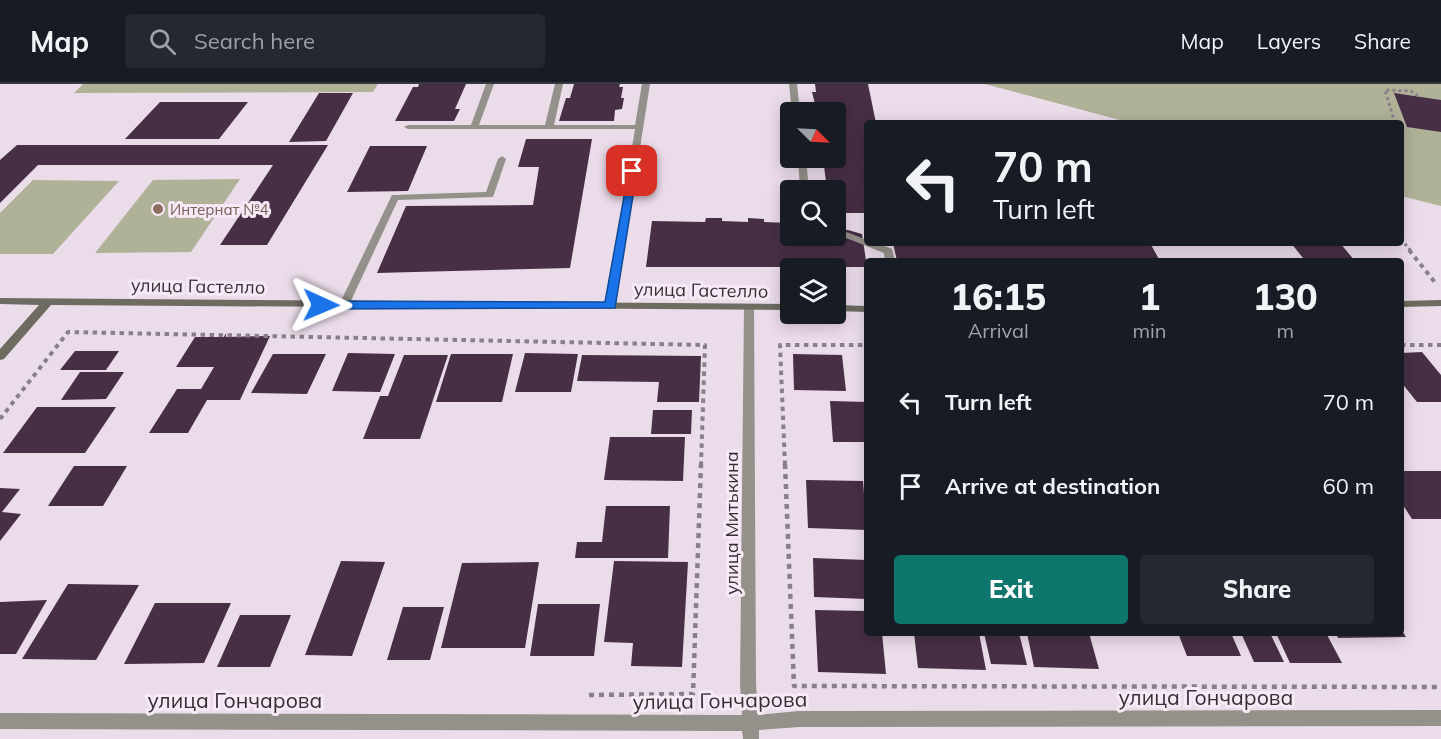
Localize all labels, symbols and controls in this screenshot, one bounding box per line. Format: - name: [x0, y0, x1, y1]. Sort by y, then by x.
- search box: [125, 14, 545, 68]
- text: Map: [30, 24, 89, 59]
- icon: search: [146, 25, 179, 58]
- text: Search here: [194, 27, 315, 55]
- text: Map: [1181, 28, 1224, 54]
- text: Layers: [1257, 28, 1321, 54]
- text: Share: [1354, 28, 1411, 54]
- north arrow: [780, 102, 846, 168]
- map controls: [780, 102, 846, 324]
- text: 70 m: [993, 140, 1093, 193]
- icon: left: [894, 144, 972, 222]
- pin: [606, 145, 657, 196]
- icon: arrive: [615, 154, 648, 187]
- button: search: [780, 180, 846, 246]
- text: Turn left: [993, 192, 1095, 226]
- place label: Интернат №4: [170, 200, 269, 219]
- marker: Интернат №4: [151, 202, 165, 216]
- button: layers: [780, 258, 846, 324]
- street label: улица Гастелло: [131, 273, 265, 299]
- position arrow: [289, 273, 353, 337]
- text: 16:15: [950, 274, 1046, 319]
- text: 1: [1139, 274, 1160, 319]
- text: 130: [1253, 274, 1318, 319]
- street label: улица Гастелло: [634, 277, 768, 303]
- text: Arrival: [968, 318, 1029, 343]
- text: min: [1132, 318, 1167, 343]
- text: m: [1276, 318, 1294, 343]
- icon: left: [894, 386, 927, 419]
- text: Turn left: [945, 388, 1032, 416]
- text: 70 m: [1323, 388, 1374, 416]
- street label: улица Митькина: [720, 451, 743, 595]
- icon: arrive: [894, 470, 927, 503]
- text: Arrive at destination: [945, 472, 1160, 500]
- text: 60 m: [1323, 472, 1374, 500]
- button: Exit: [894, 555, 1128, 624]
- button: Share: [1140, 555, 1374, 624]
- street label: улица Гончарова: [1119, 684, 1293, 710]
- street label: улица Гончарова: [632, 685, 808, 715]
- street label: улица Гончарова: [148, 687, 322, 713]

